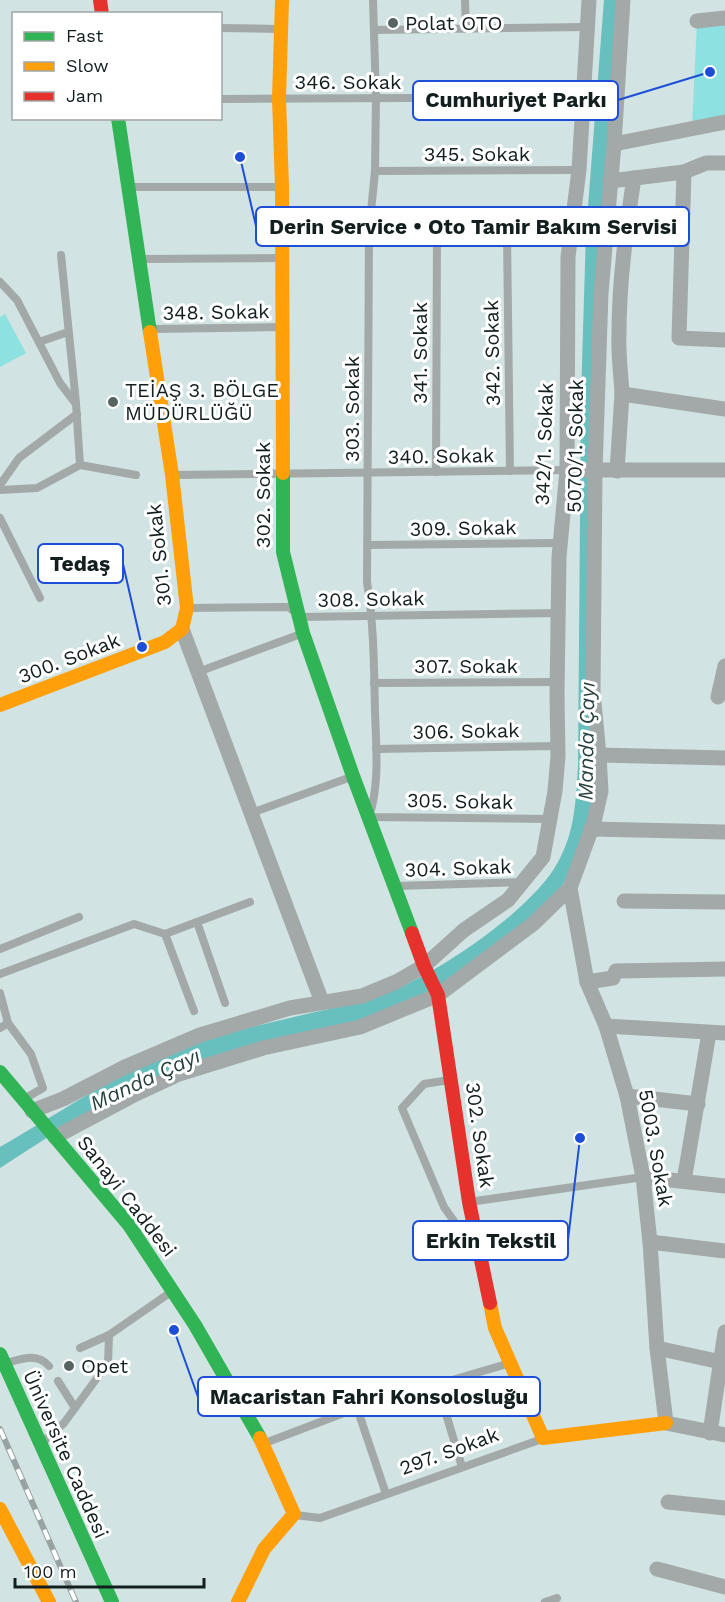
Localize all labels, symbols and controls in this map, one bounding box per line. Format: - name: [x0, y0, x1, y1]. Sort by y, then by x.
- place label: Polat OTO: [405, 11, 502, 35]
- legend: [12, 12, 222, 120]
- marker: Polat OTO: [386, 16, 400, 30]
- text: Fast: [66, 25, 104, 46]
- text: Slow: [66, 55, 109, 76]
- street label: 346. Sokak: [295, 70, 401, 94]
- callout: Cumhuriyet Parkı: [413, 81, 618, 120]
- text: Jam: [66, 85, 103, 106]
- text: Cumhuriyet Parkı: [425, 87, 607, 112]
- street label: 345. Sokak: [424, 142, 530, 166]
- callout: Derin Service • Oto Tamir Bakım Servisi: [256, 207, 689, 246]
- text: Derin Service • Oto Tamir Bakım Servisi: [269, 214, 677, 239]
- street label: 348. Sokak: [162, 299, 270, 325]
- street label: 342. Sokak: [479, 300, 505, 406]
- street label: 341. Sokak: [408, 302, 432, 404]
- street label: 303. Sokak: [340, 356, 364, 462]
- place label: TEİAŞ 3. BÖLGE MÜDÜRLÜĞÜ: [125, 378, 279, 425]
- street label: 5070/1. Sokak: [562, 379, 588, 513]
- street label: 342/1. Sokak: [530, 382, 558, 506]
- marker: TEİAŞ 3. BÖLGE MÜDÜRLÜĞÜ: [106, 395, 120, 409]
- street label: 302. Sokak: [251, 442, 275, 548]
- street label: 340. Sokak: [387, 443, 495, 469]
- street label: 301. Sokak: [142, 503, 176, 607]
- street label: 309. Sokak: [409, 515, 517, 541]
- callout: Tedaş: [38, 544, 123, 583]
- text: Tedaş: [50, 551, 110, 576]
- street label: 308. Sokak: [317, 586, 425, 612]
- street label: 300. Sokak: [15, 628, 123, 688]
- street label: 307. Sokak: [414, 654, 518, 678]
- water label: Manda Çayı: [572, 681, 600, 801]
- street label: 306. Sokak: [412, 718, 520, 744]
- street label: 305. Sokak: [407, 788, 513, 814]
- street label: 304. Sokak: [404, 854, 512, 882]
- water label: Manda Çayı: [86, 1043, 204, 1115]
- street label: 302. Sokak: [461, 1081, 499, 1189]
- street label: 5003. Sokak: [634, 1088, 678, 1208]
- street label: Sanayi Caddesi: [72, 1131, 182, 1261]
- callout: Erkin Tekstil: [413, 1221, 568, 1260]
- text: Erkin Tekstil: [426, 1228, 556, 1253]
- place label: Opet: [81, 1354, 129, 1378]
- marker: Opet: [62, 1359, 76, 1373]
- street label: Üniversite Caddesi: [18, 1366, 114, 1542]
- callout: Macaristan Fahri Konsolosluğu: [198, 1377, 540, 1416]
- text: Macaristan Fahri Konsolosluğu: [210, 1384, 528, 1409]
- street label: 297. Sokak: [396, 1422, 502, 1480]
- scale bar: [15, 1551, 204, 1589]
- text: 100 m: [24, 1561, 77, 1582]

